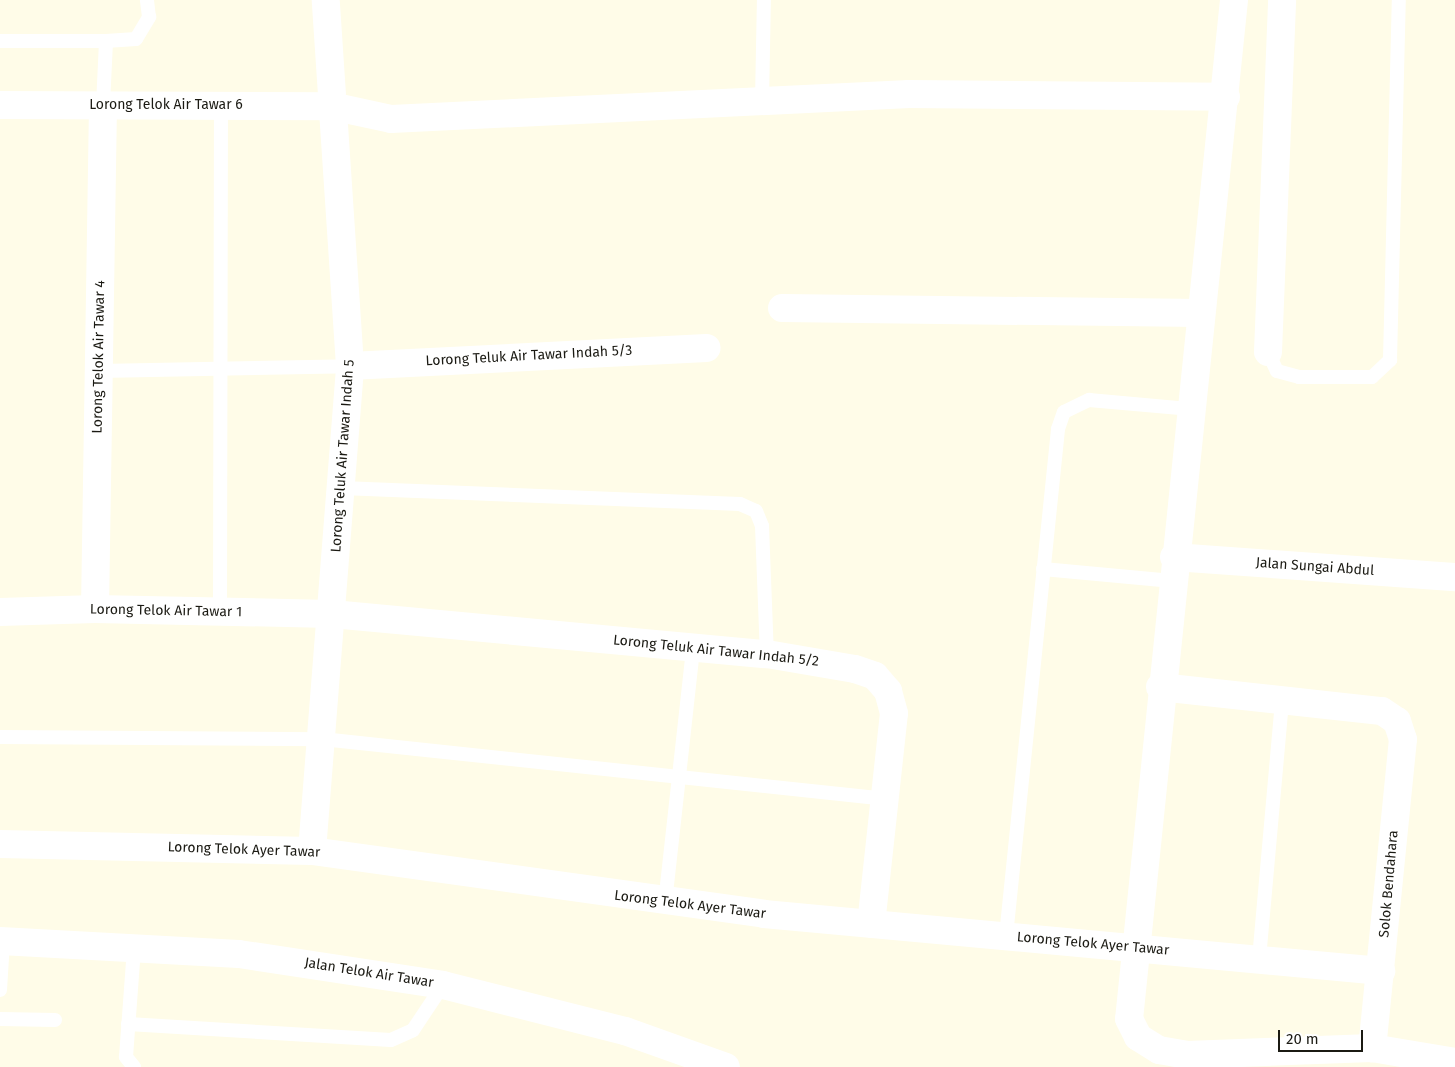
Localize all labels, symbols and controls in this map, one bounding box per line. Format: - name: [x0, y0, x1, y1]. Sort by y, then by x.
- street label: Lorong Telok Air Tawar 6: [89, 97, 243, 113]
- street label: Lorong Telok Air Tawar 4: [89, 280, 109, 434]
- street label: Lorong Teluk Air Tawar Indah 5/3: [425, 342, 633, 370]
- street label: Lorong Teluk Air Tawar Indah 5: [328, 359, 358, 553]
- street label: Jalan Sungai Abdul: [1255, 554, 1375, 580]
- street label: Lorong Telok Air Tawar 1: [90, 601, 242, 621]
- street label: Lorong Teluk Air Tawar Indah 5/2: [612, 632, 820, 670]
- street label: Solok Bendahara: [1376, 830, 1402, 938]
- street label: Lorong Telok Ayer Tawar: [167, 839, 321, 861]
- street label: Lorong Telok Ayer Tawar: [613, 887, 767, 923]
- street label: Lorong Telok Ayer Tawar: [1016, 929, 1170, 959]
- street label: Jalan Telok Air Tawar: [303, 954, 435, 992]
- scale bar: [1280, 1020, 1365, 1052]
- text: 20 m: [1286, 1030, 1319, 1048]

